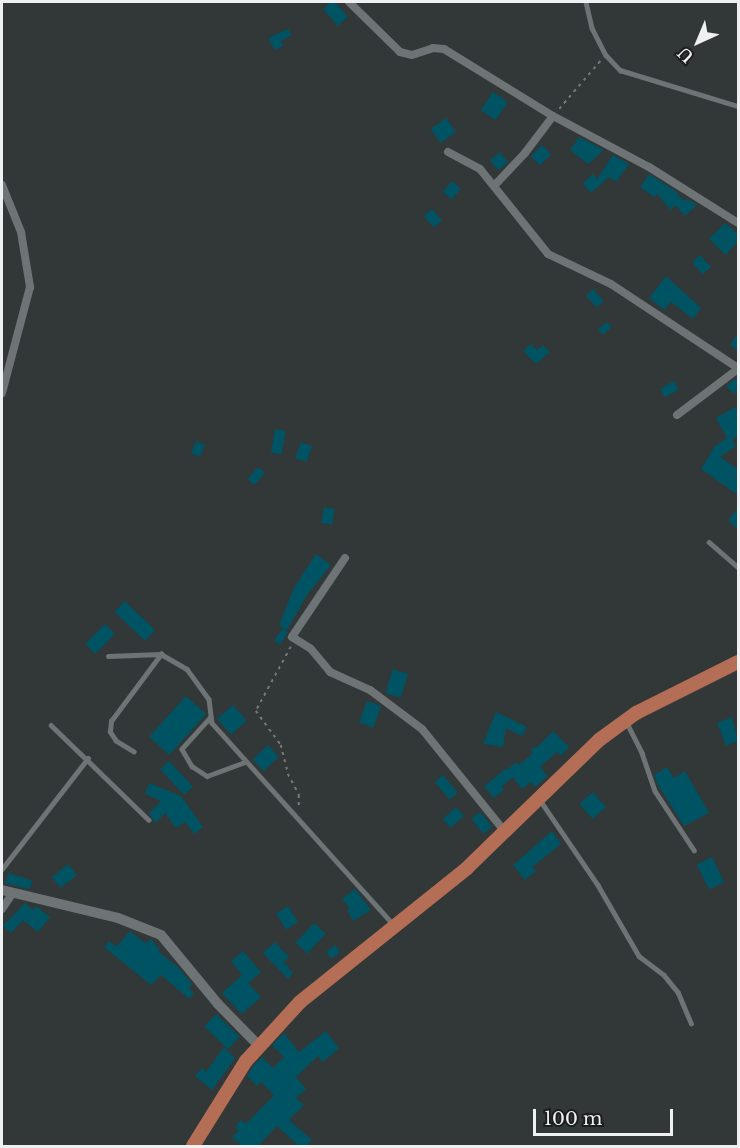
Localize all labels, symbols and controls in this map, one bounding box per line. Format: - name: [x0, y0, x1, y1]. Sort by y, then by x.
- north arrow: [668, 12, 728, 72]
- text: U: [673, 43, 698, 67]
- scale bar: [536, 1097, 676, 1135]
- text: 100 m: [544, 1108, 602, 1130]

